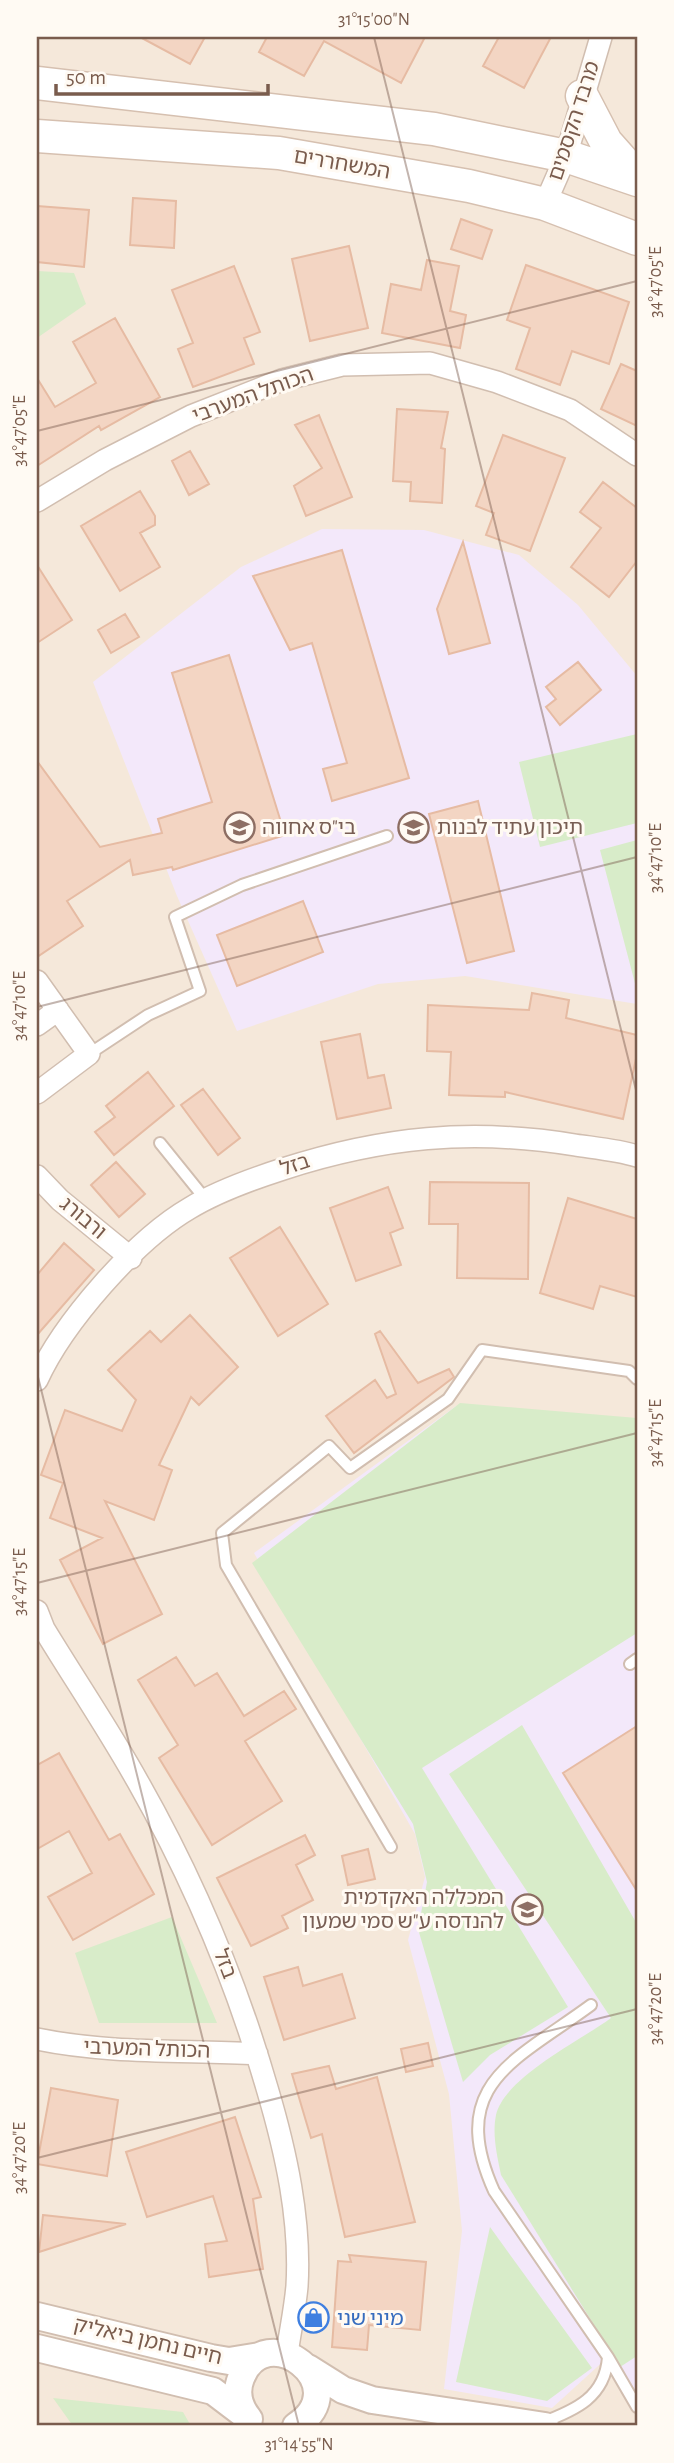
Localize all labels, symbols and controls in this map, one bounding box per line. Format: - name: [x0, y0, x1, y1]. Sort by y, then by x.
- text: 31°15'00"N: [338, 11, 410, 29]
- scale bar: [56, 52, 268, 96]
- street label: מרבד הקסמים: [545, 59, 603, 183]
- text: 50 m: [66, 67, 106, 88]
- street label: המשחררים: [292, 145, 392, 183]
- text: 34°47'05"E: [647, 246, 665, 318]
- street label: הכותל המערבי: [190, 363, 316, 427]
- text: 34°47'05"E: [11, 395, 29, 467]
- school or university icon: בי"ס אחווה: [222, 810, 256, 844]
- school or university icon: תיכון עתיד לבנות: [397, 810, 431, 844]
- place label: בי"ס אחווה: [262, 817, 356, 838]
- place label: תיכון עתיד לבנות: [437, 817, 583, 838]
- text: 34°47'10"E: [647, 823, 665, 893]
- text: 34°47'10"E: [11, 971, 29, 1041]
- street label: בזל: [278, 1150, 312, 1180]
- street label: ורבורג: [56, 1193, 110, 1243]
- text: 34°47'15"E: [647, 1399, 665, 1467]
- text: 34°47'15"E: [11, 1548, 29, 1616]
- place label: המכללה האקדמית להנדסה ע"ש סמי שמעון: [302, 1887, 504, 1932]
- school or university icon: המכללה האקדמית להנדסה ע"ש סמי שמעון: [510, 1892, 544, 1926]
- street label: בזל: [210, 1946, 240, 1982]
- text: 34°47'20"E: [647, 1973, 665, 2045]
- street label: הכותל המערבי: [83, 2036, 211, 2062]
- text: 34°47'20"E: [11, 2122, 29, 2194]
- shop icon: מיני שני: [297, 2301, 331, 2335]
- place label: מיני שני: [337, 2308, 404, 2329]
- street label: חיים נחמן ביאליק: [72, 2314, 224, 2368]
- text: 31°14'55"N: [264, 2436, 334, 2454]

